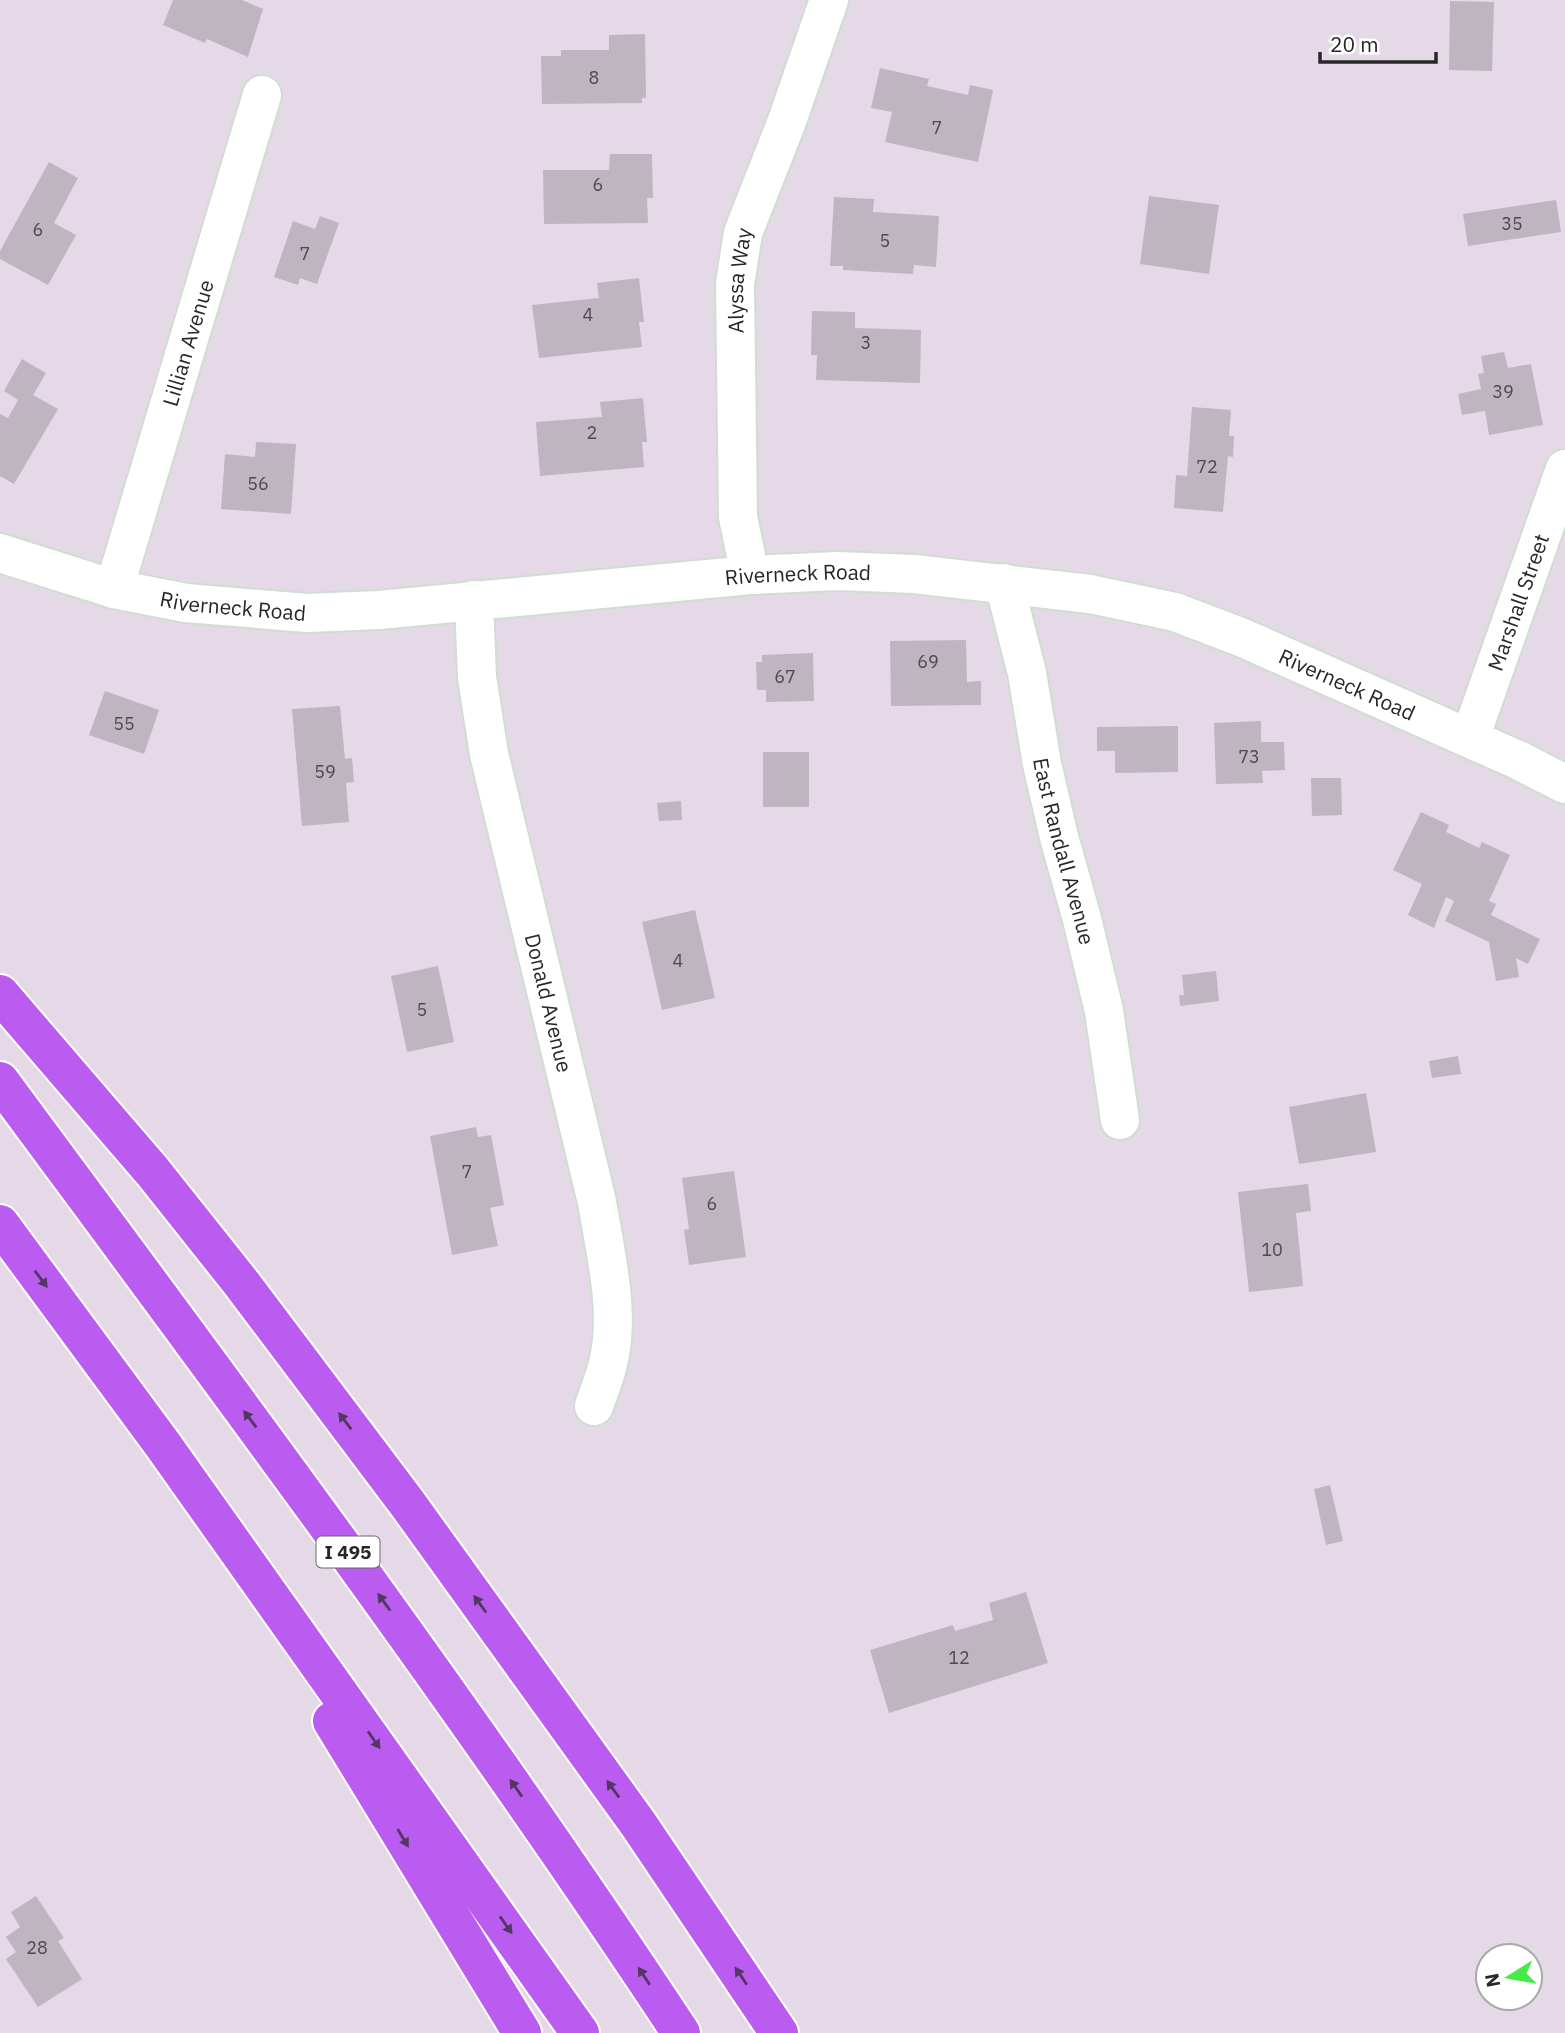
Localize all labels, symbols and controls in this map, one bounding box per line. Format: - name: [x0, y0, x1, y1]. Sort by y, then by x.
- scale bar: [1320, 21, 1436, 65]
- text: 20 m: [1330, 30, 1379, 58]
- house number: 8: [589, 66, 599, 89]
- house number: 7: [932, 116, 942, 139]
- house number: 6: [593, 173, 603, 196]
- house number: 35: [1501, 212, 1523, 235]
- house number: 6: [33, 218, 43, 241]
- street label: Alyssa Way: [721, 225, 758, 333]
- house number: 5: [880, 229, 890, 252]
- house number: 7: [300, 242, 310, 265]
- street label: Lillian Avenue: [156, 276, 220, 409]
- house number: 4: [583, 303, 594, 326]
- house number: 3: [861, 331, 871, 354]
- house number: 39: [1492, 380, 1514, 403]
- house number: 2: [587, 421, 597, 444]
- house number: 72: [1196, 455, 1218, 478]
- house number: 56: [247, 472, 269, 495]
- street label: Marshall Street: [1481, 530, 1555, 674]
- street label: Riverneck Road: [724, 557, 872, 591]
- street label: Riverneck Road: [158, 584, 307, 627]
- street label: Riverneck Road: [1275, 642, 1420, 727]
- house number: 69: [917, 650, 939, 673]
- house number: 67: [774, 665, 796, 688]
- house number: 55: [113, 712, 135, 735]
- house number: 73: [1238, 745, 1260, 768]
- street label: East Randall Avenue: [1027, 756, 1102, 947]
- house number: 59: [314, 760, 336, 783]
- street label: Donald Avenue: [519, 931, 579, 1075]
- house number: 4: [673, 949, 684, 972]
- house number: 5: [417, 998, 427, 1021]
- house number: 7: [462, 1160, 472, 1183]
- house number: 6: [707, 1192, 717, 1215]
- house number: 10: [1261, 1238, 1283, 1261]
- one-way arrow: [33, 1269, 48, 1287]
- one-way arrow: [243, 1409, 257, 1428]
- one-way arrow: [338, 1412, 352, 1430]
- road number: I 495: [316, 1536, 380, 1568]
- one-way arrow: [378, 1593, 392, 1611]
- one-way arrow: [473, 1595, 487, 1613]
- house number: 12: [948, 1646, 970, 1669]
- one-way arrow: [367, 1731, 381, 1749]
- one-way arrow: [509, 1779, 523, 1797]
- one-way arrow: [606, 1780, 620, 1798]
- one-way arrow: [396, 1828, 409, 1847]
- one-way arrow: [499, 1916, 513, 1934]
- house number: 28: [26, 1936, 48, 1959]
- north arrow: [1474, 1942, 1544, 2012]
- one-way arrow: [637, 1967, 651, 1985]
- one-way arrow: [735, 1967, 748, 1986]
- text: N: [1479, 1971, 1505, 1989]

